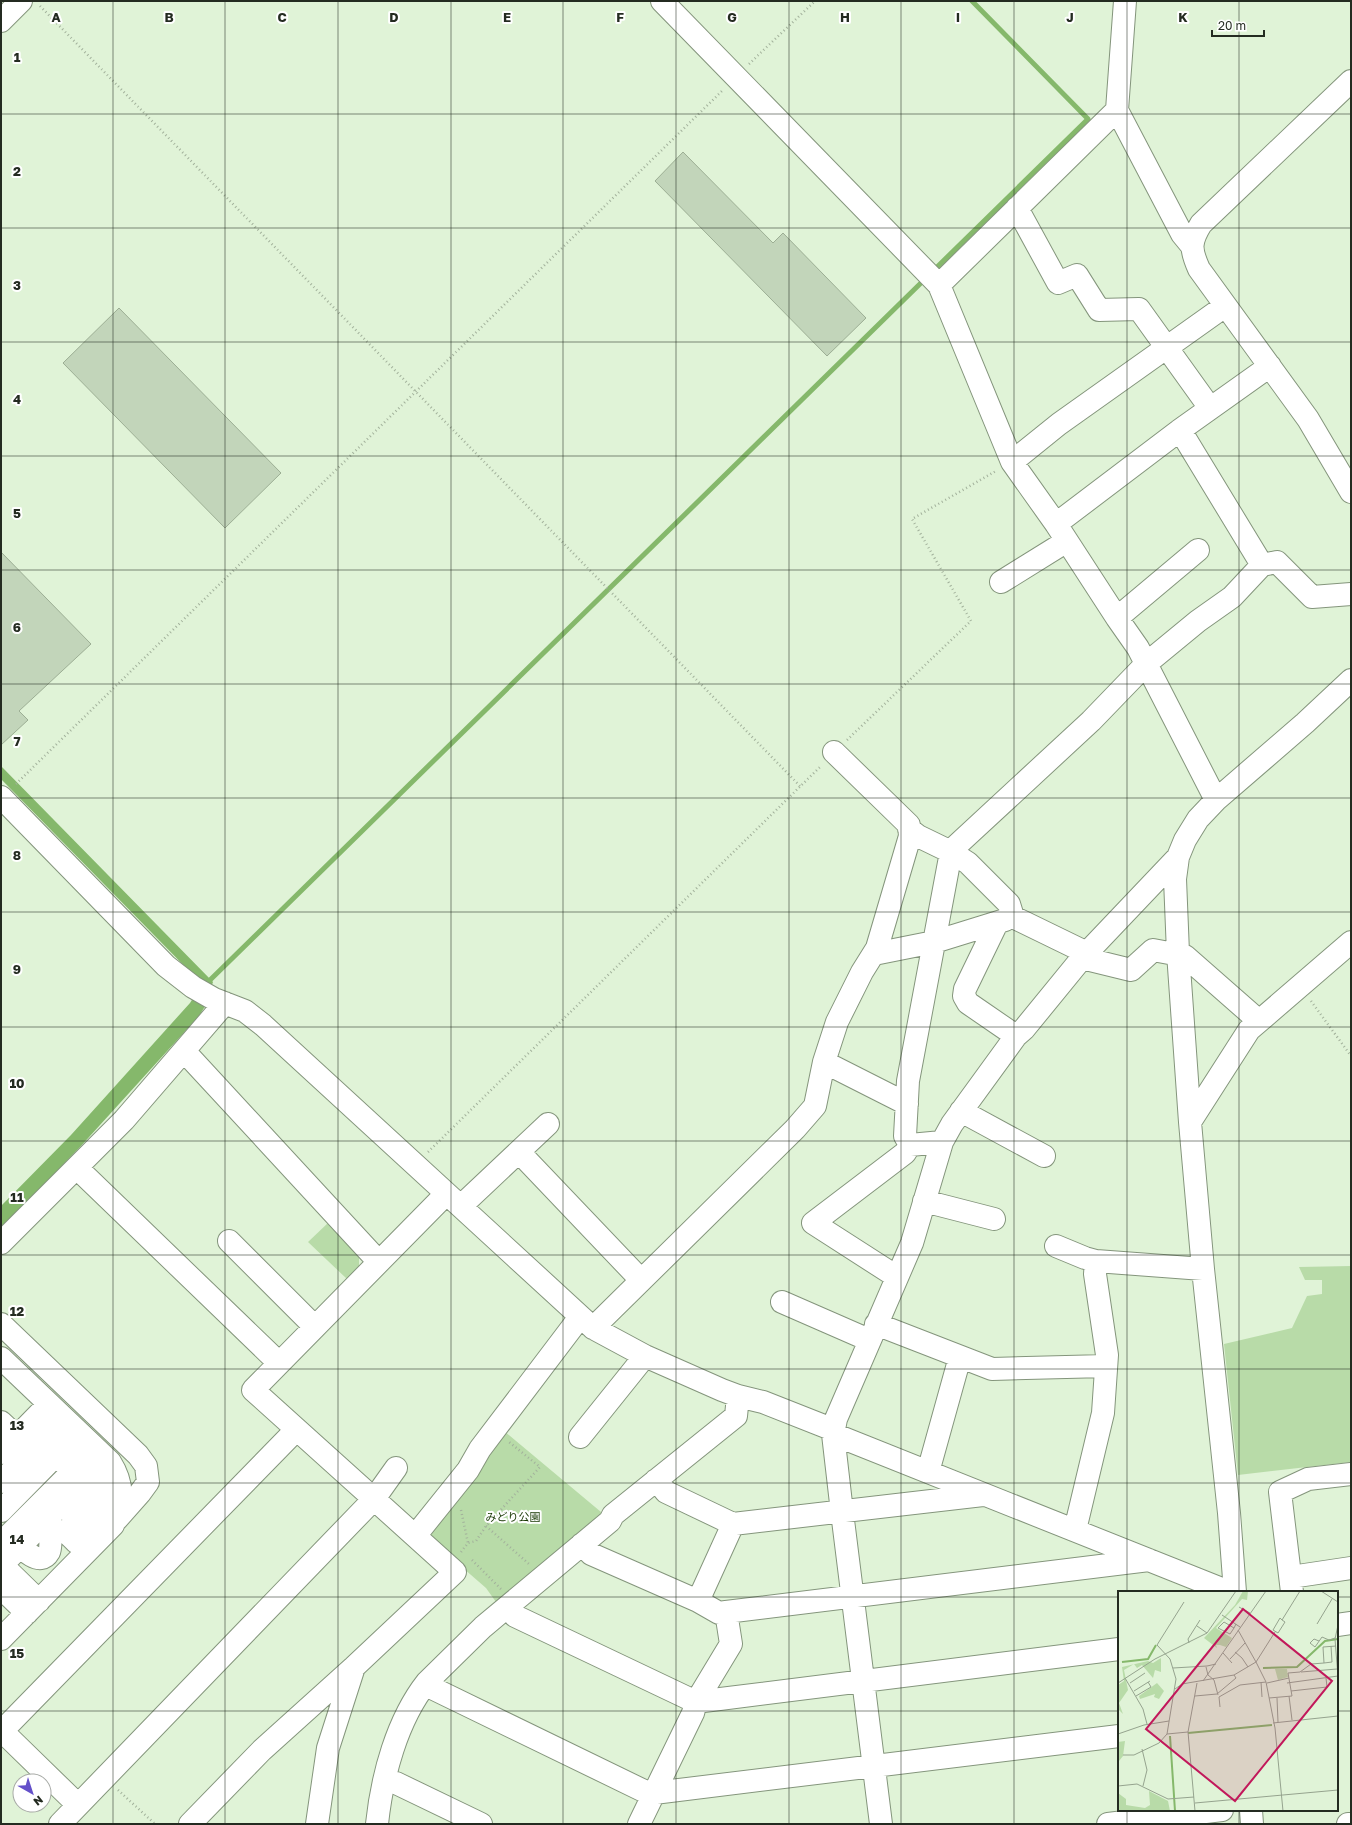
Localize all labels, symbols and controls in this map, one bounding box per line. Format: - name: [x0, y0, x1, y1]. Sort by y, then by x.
- text: A: [51, 9, 61, 25]
- text: B: [164, 9, 174, 25]
- text: C: [277, 9, 287, 25]
- text: D: [389, 9, 399, 25]
- text: E: [503, 9, 511, 25]
- text: F: [616, 9, 624, 25]
- text: G: [727, 9, 737, 25]
- text: H: [840, 9, 850, 25]
- text: I: [956, 9, 960, 25]
- text: J: [1066, 9, 1074, 25]
- text: K: [1178, 9, 1188, 25]
- scale bar: [1212, 12, 1264, 38]
- text: 20 m: [1218, 18, 1246, 33]
- text: 1: [14, 49, 21, 65]
- text: 2: [13, 163, 21, 179]
- text: 3: [13, 277, 21, 293]
- text: 4: [13, 391, 21, 407]
- text: 5: [13, 505, 21, 521]
- text: 6: [13, 619, 21, 635]
- text: 7: [13, 733, 21, 749]
- text: 8: [13, 847, 21, 863]
- text: 9: [13, 961, 21, 977]
- text: 10: [9, 1075, 25, 1091]
- text: 11: [10, 1189, 24, 1205]
- text: 12: [10, 1303, 24, 1319]
- text: 13: [10, 1417, 24, 1433]
- park label: みどり公園: [486, 1510, 541, 1523]
- text: 14: [10, 1531, 24, 1547]
- inset map: [1118, 1591, 1338, 1811]
- text: 15: [10, 1645, 24, 1661]
- north arrow: [12, 1773, 52, 1813]
- text: N: [31, 1793, 46, 1809]

